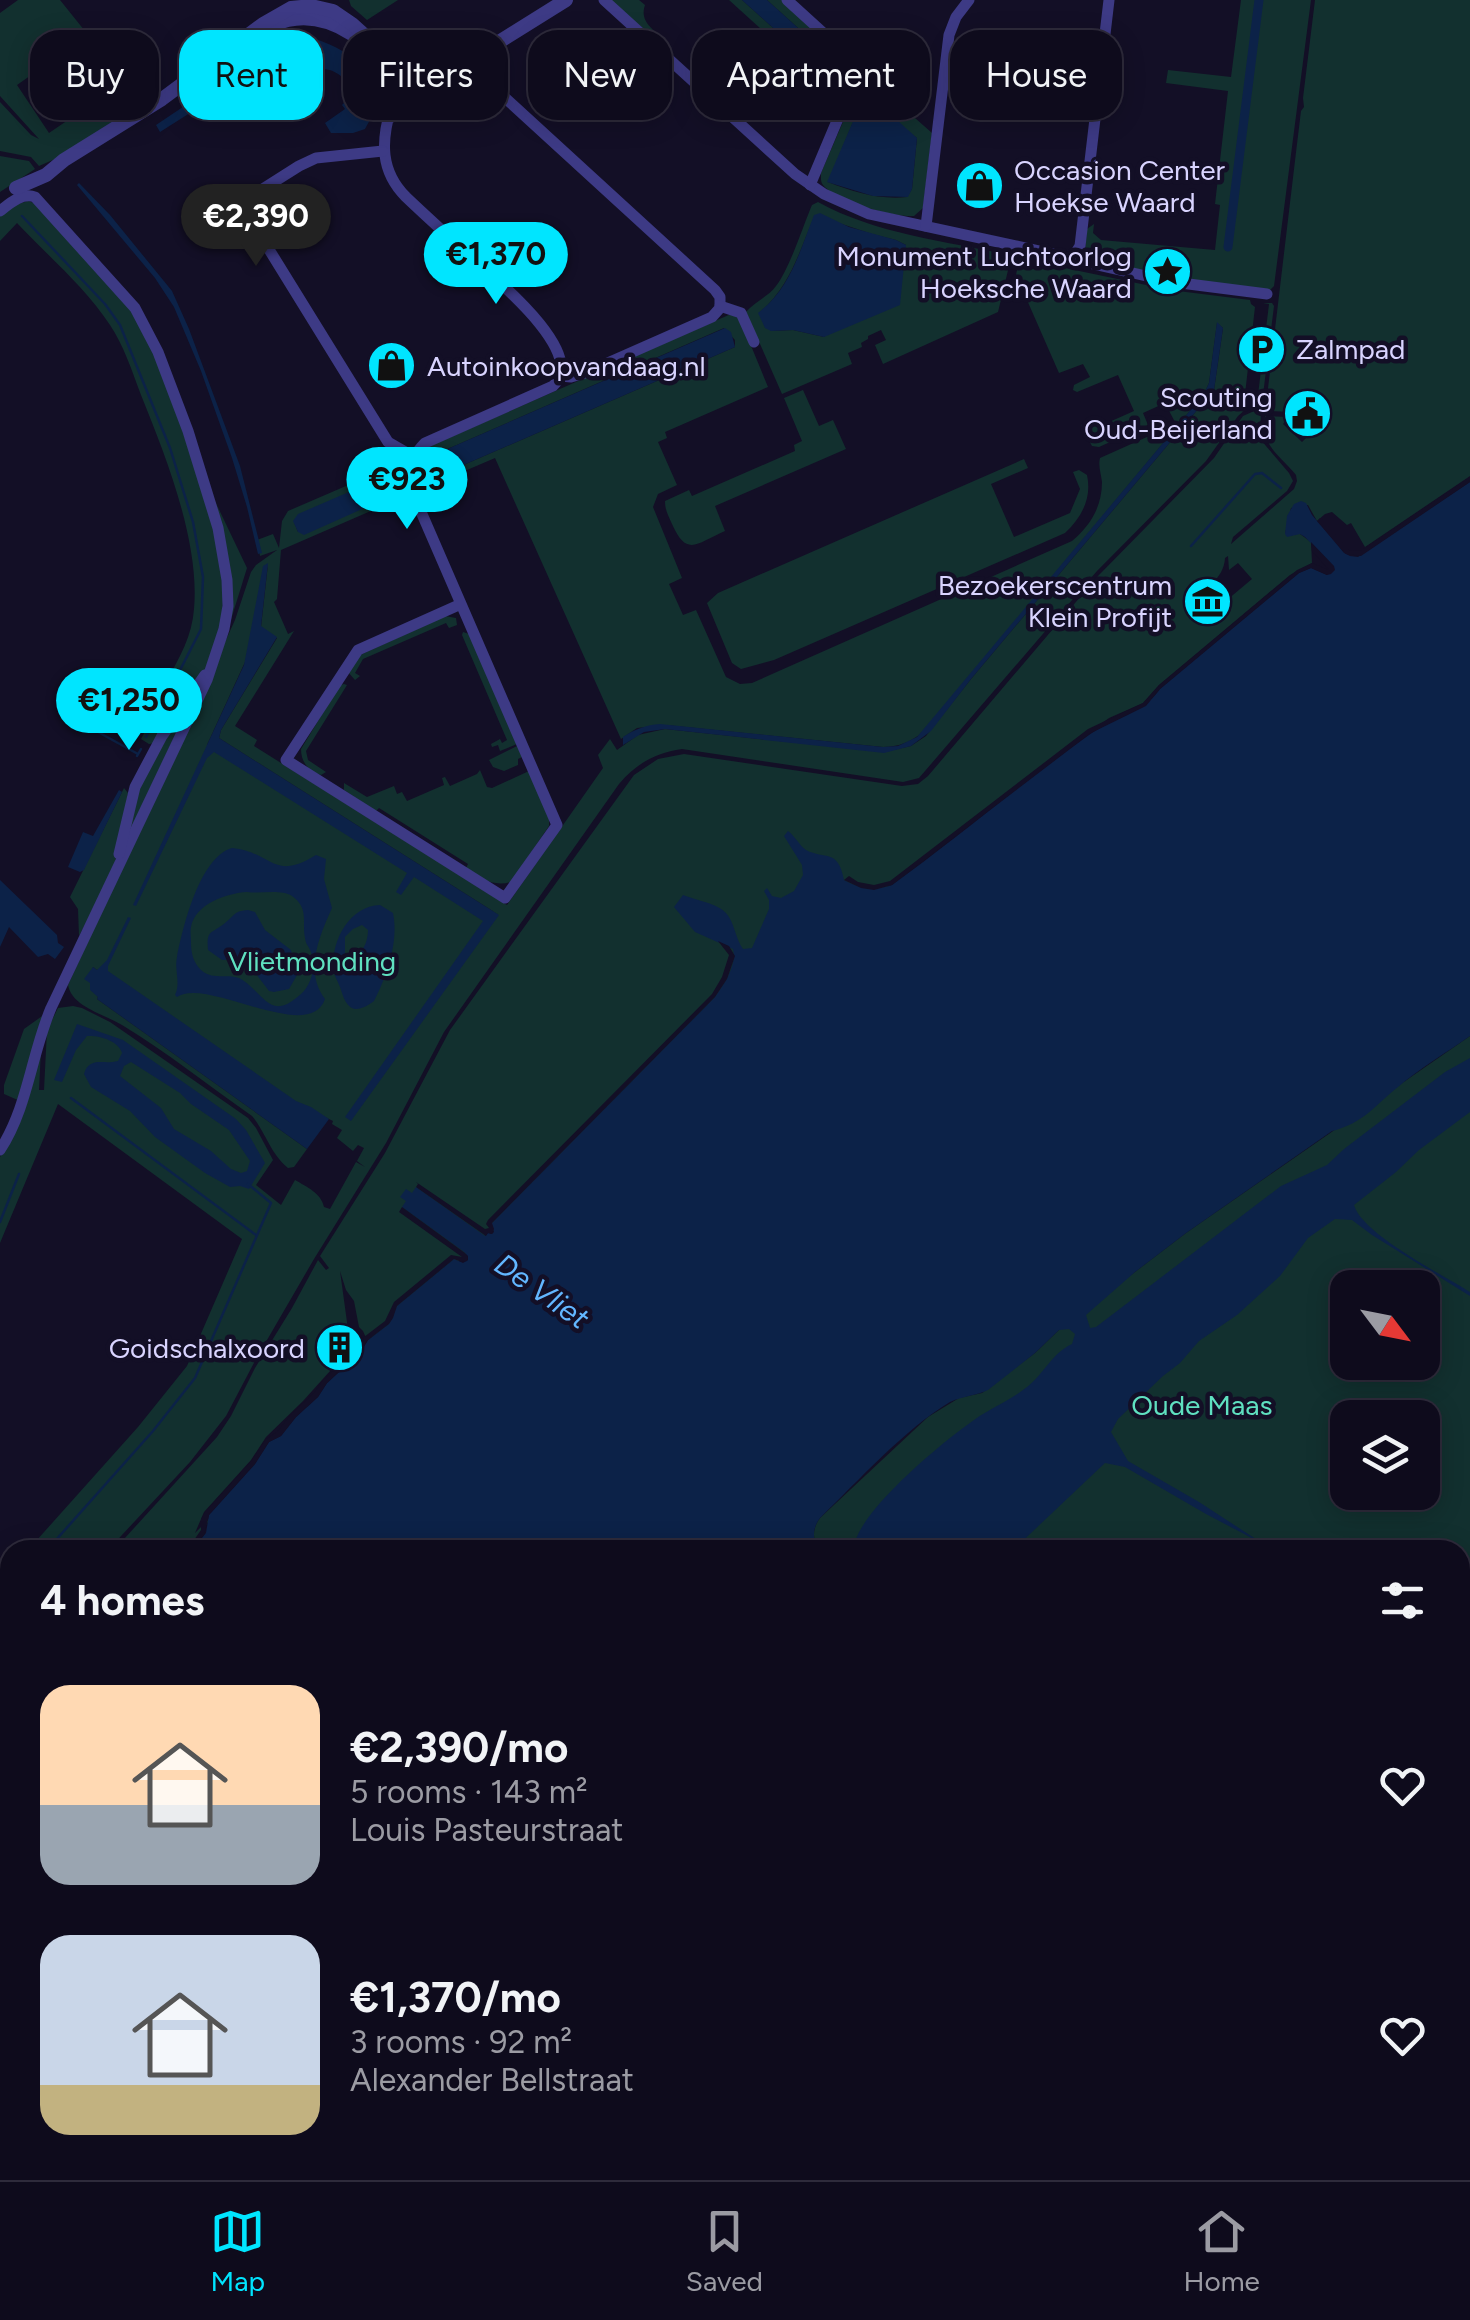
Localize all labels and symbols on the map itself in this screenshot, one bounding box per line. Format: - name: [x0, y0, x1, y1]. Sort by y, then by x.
- place label: Occasion Center Hoekse Waard: [1014, 153, 1226, 219]
- shop icon: Occasion Center Hoekse Waard: [953, 160, 1005, 212]
- pin: €2,390: [175, 184, 337, 269]
- pin: €1,370: [415, 222, 577, 307]
- place label: Monument Luchtoorlog Hoeksche Waard: [836, 239, 1132, 305]
- place icon: Monument Luchtoorlog Hoeksche Waard: [1141, 246, 1193, 298]
- parking icon: Zalmpad: [1235, 323, 1287, 375]
- place label: Zalmpad: [1296, 332, 1405, 366]
- shop icon: Autoinkoopvandaag.nl: [366, 340, 418, 392]
- place label: Autoinkoopvandaag.nl: [427, 349, 706, 383]
- place label: Scouting Oud-Beijerland: [1084, 380, 1273, 446]
- public building icon: Scouting Oud-Beijerland: [1282, 387, 1334, 439]
- pin: €923: [348, 447, 466, 532]
- place label: Bezoekerscentrum Klein Profijt: [938, 568, 1172, 634]
- museum icon: Bezoekerscentrum Klein Profijt: [1181, 575, 1233, 627]
- pin: €1,250: [48, 668, 210, 753]
- park label: Vlietmonding: [228, 944, 396, 978]
- water label: De Vliet: [488, 1245, 597, 1337]
- north arrow: [1330, 1270, 1440, 1380]
- building icon: Goidschalxoord: [314, 1322, 366, 1374]
- place label: Goidschalxoord: [109, 1331, 305, 1365]
- park label: Oude Maas: [1131, 1388, 1273, 1422]

